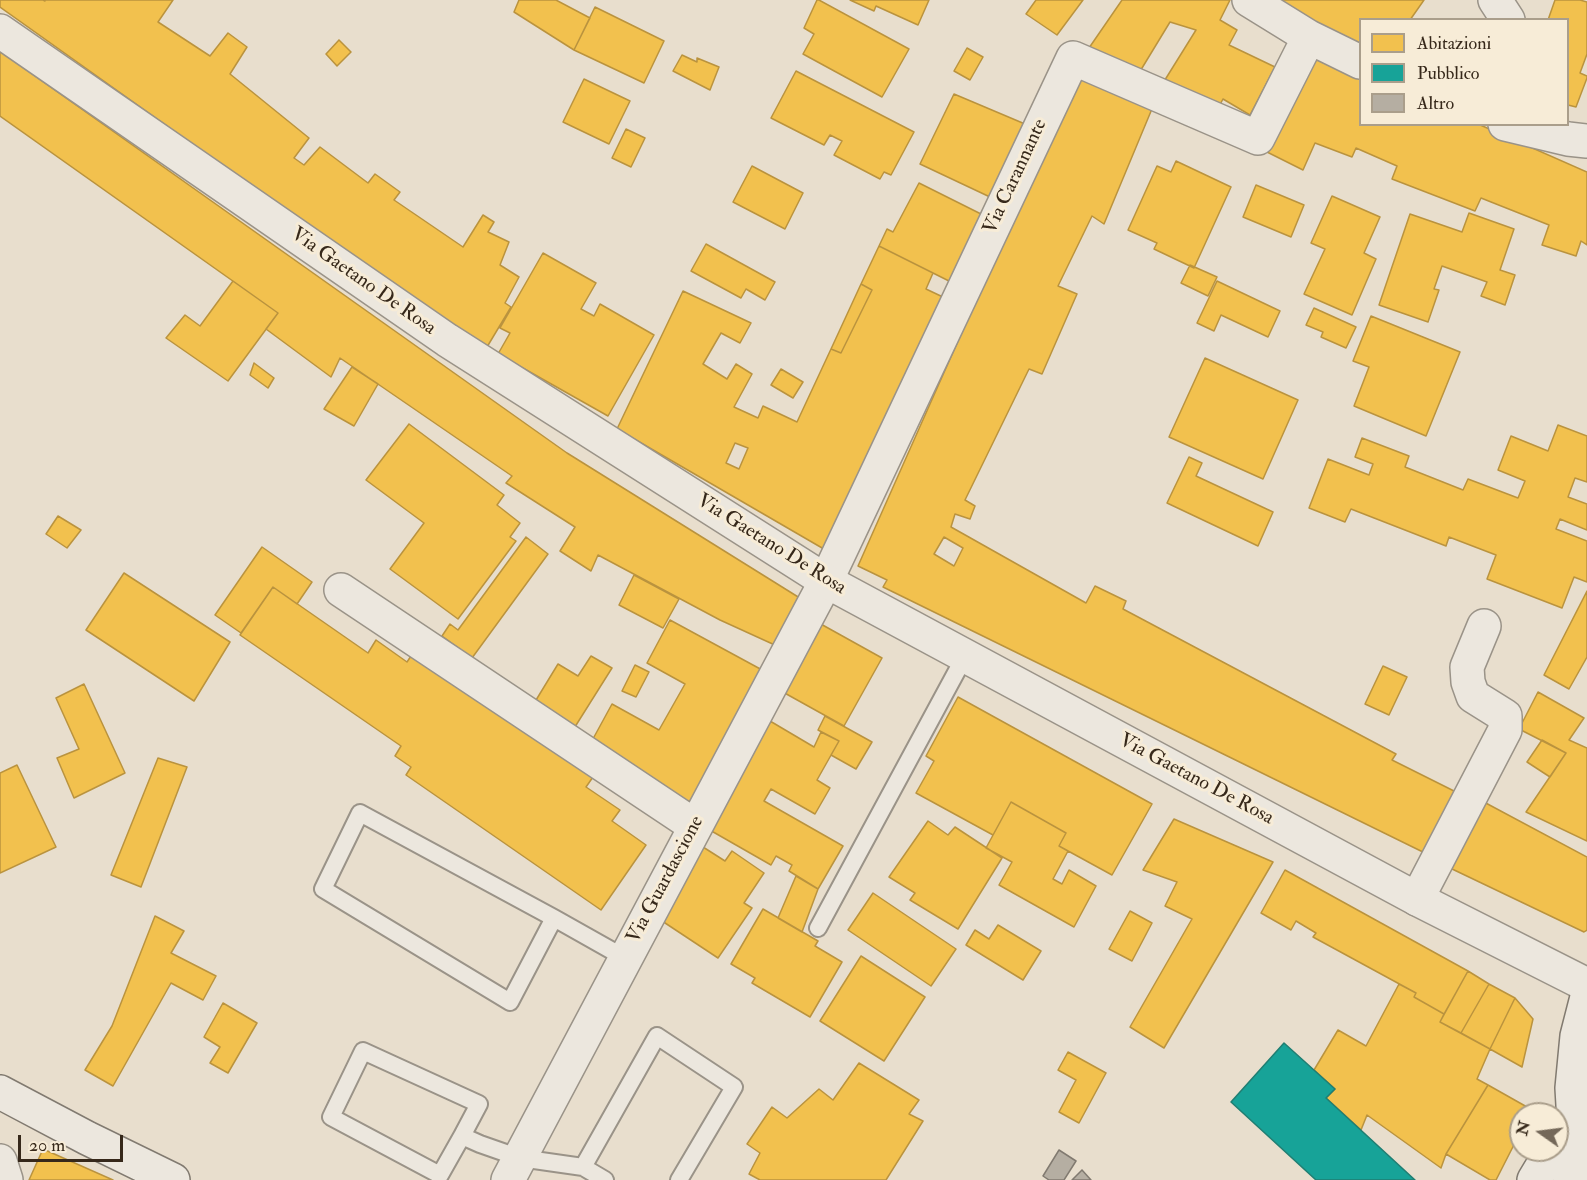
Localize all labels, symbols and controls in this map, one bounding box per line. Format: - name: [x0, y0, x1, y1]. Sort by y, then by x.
- legend: [1359, 18, 1569, 126]
- text: Abitazioni: [1417, 32, 1491, 55]
- text: Pubblico: [1417, 62, 1480, 85]
- text: Altro: [1417, 92, 1454, 115]
- street label: Via Carannante: [979, 116, 1053, 238]
- street label: Via Gaetano De Rosa: [286, 223, 440, 341]
- street label: Via Gaetano De Rosa: [692, 489, 850, 601]
- street label: Via Gaetano De Rosa: [1115, 729, 1277, 831]
- street label: Via Guardascione: [622, 812, 710, 948]
- north arrow: [1509, 1102, 1569, 1162]
- text: N: [1512, 1119, 1535, 1138]
- scale bar: [21, 1123, 126, 1161]
- text: 20 m: [29, 1134, 65, 1157]

